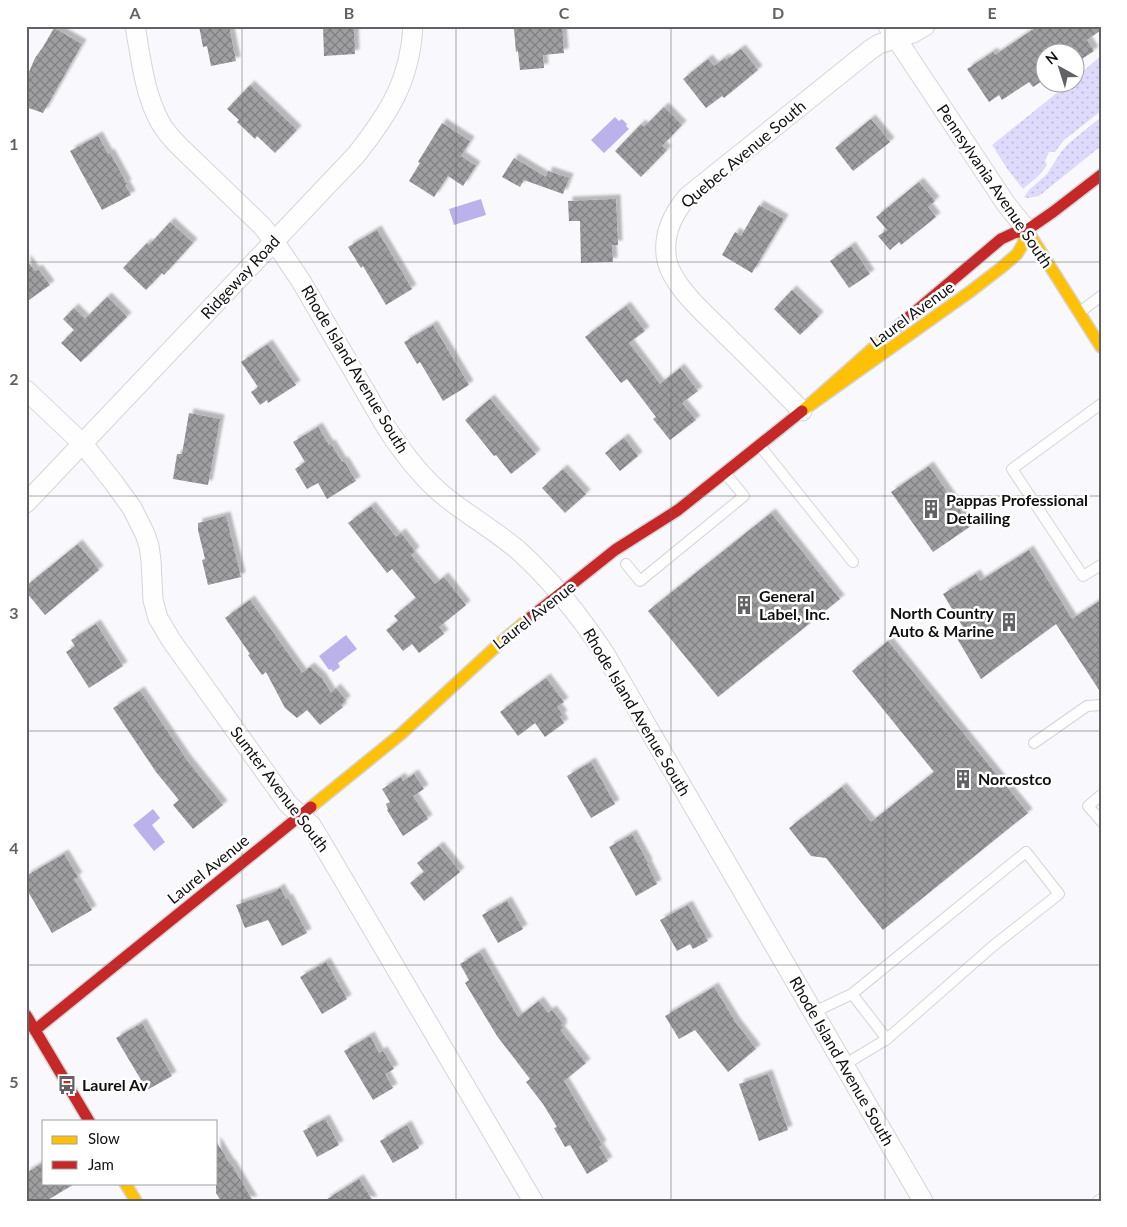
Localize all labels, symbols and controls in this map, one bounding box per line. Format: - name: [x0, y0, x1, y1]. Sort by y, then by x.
- text: A: [128, 3, 141, 22]
- text: B: [344, 3, 354, 22]
- text: C: [559, 3, 570, 22]
- text: D: [772, 3, 784, 22]
- text: E: [987, 3, 997, 22]
- north arrow: [1034, 42, 1084, 92]
- text: N: [1042, 48, 1061, 68]
- street label: Quebec Avenue South: [676, 96, 809, 211]
- street label: Pennsylvania Avenue South: [934, 100, 1057, 271]
- text: 1: [9, 134, 19, 153]
- street label: Ridgeway Road: [196, 231, 283, 322]
- street label: Laurel Avenue: [866, 277, 957, 350]
- street label: Rhode Island Avenue South: [298, 282, 413, 456]
- text: 2: [9, 369, 19, 388]
- place label: Pappas Professional Detailing: [946, 490, 1088, 527]
- building icon: Pappas Professional Detailing: [920, 498, 942, 520]
- street label: Laurel Avenue: [489, 577, 579, 653]
- place label: General Label, Inc.: [759, 586, 830, 623]
- building icon: General Label, Inc.: [733, 594, 755, 616]
- text: 3: [9, 603, 19, 622]
- place label: North Country Auto & Marine: [888, 603, 995, 640]
- building icon: North Country Auto & Marine: [998, 611, 1020, 633]
- street label: Rhode Island Avenue South: [580, 625, 695, 799]
- street label: Sumter Avenue South: [227, 722, 334, 855]
- building icon: Norcostco: [952, 768, 974, 790]
- place label: Norcostco: [978, 769, 1051, 788]
- street label: Laurel Avenue: [163, 830, 252, 907]
- text: 4: [9, 838, 19, 857]
- street label: Rhode Island Avenue South: [786, 973, 899, 1149]
- text: 5: [9, 1072, 19, 1091]
- bus stop icon: Laurel Av: [56, 1074, 78, 1096]
- place label: Laurel Av: [82, 1075, 149, 1094]
- legend: [42, 1120, 218, 1184]
- text: Slow: [88, 1129, 120, 1147]
- text: Jam: [88, 1155, 114, 1173]

